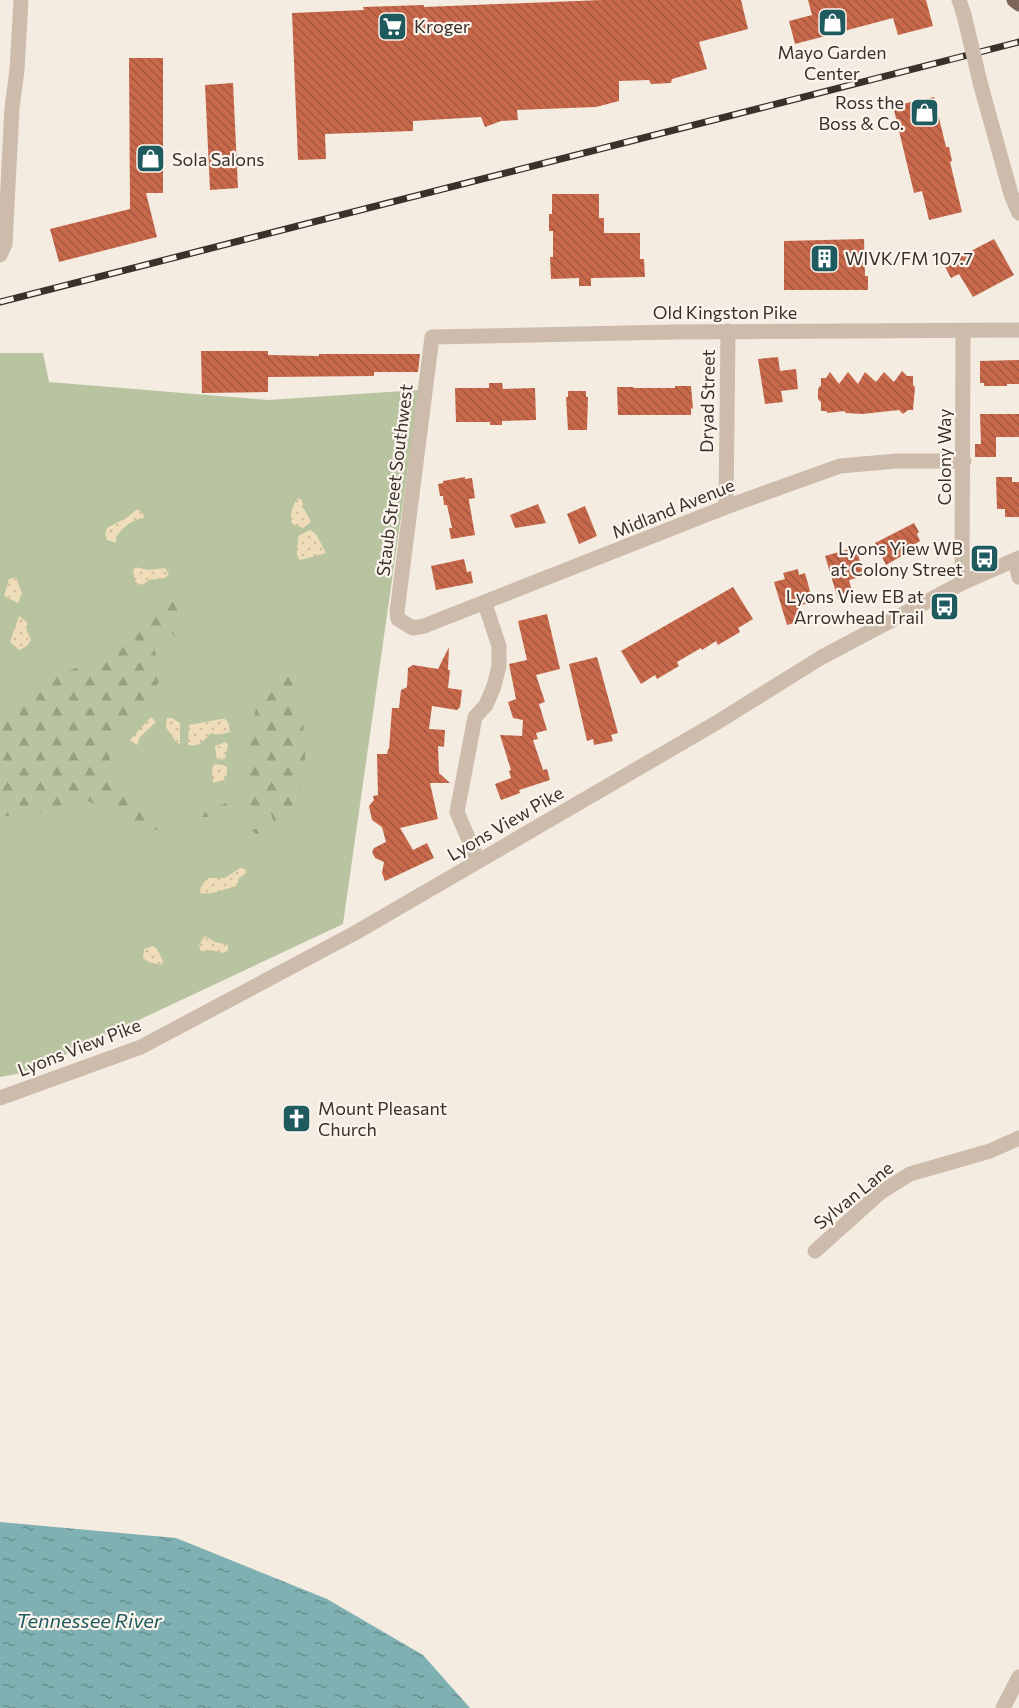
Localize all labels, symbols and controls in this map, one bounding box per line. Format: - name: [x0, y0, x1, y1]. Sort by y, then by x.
- shop icon: Mayo Garden Center: [816, 7, 848, 39]
- supermarket icon: Kroger: [377, 10, 409, 42]
- place label: Kroger: [414, 15, 470, 37]
- place label: Mayo Garden Center: [777, 41, 887, 84]
- place label: Ross the Boss & Co.: [818, 91, 904, 134]
- shop icon: Ross the Boss & Co.: [909, 96, 941, 128]
- shop icon: Sola Salons: [135, 143, 167, 175]
- place label: Sola Salons: [172, 148, 265, 170]
- building icon: WIVK/FM 107.7: [808, 242, 840, 274]
- place label: WIVK/FM 107.7: [845, 247, 973, 269]
- street label: Old Kingston Pike: [653, 301, 797, 323]
- street label: Dryad Street: [695, 349, 719, 453]
- street label: Staub Street Southwest: [371, 383, 417, 577]
- street label: Colony Way: [933, 408, 955, 506]
- street label: Midland Avenue: [608, 473, 738, 543]
- place label: Lyons Yiew WB at Colony Street: [831, 537, 963, 580]
- bus stop icon: Lyons Yiew WB at Colony Street: [968, 542, 1000, 574]
- place label: Lyons View EB at Arrowhead Trail: [786, 585, 924, 628]
- bus stop icon: Lyons View EB at Arrowhead Trail: [929, 590, 961, 622]
- street label: Lyons View Pike: [443, 781, 567, 865]
- street label: Lyons View Pike: [14, 1013, 144, 1081]
- place label: Mount Pleasant Church: [318, 1097, 447, 1140]
- church icon: Mount Pleasant Church: [281, 1102, 313, 1134]
- street label: Sylvan Lane: [809, 1156, 897, 1234]
- water label: Tennessee River: [16, 1608, 163, 1632]

